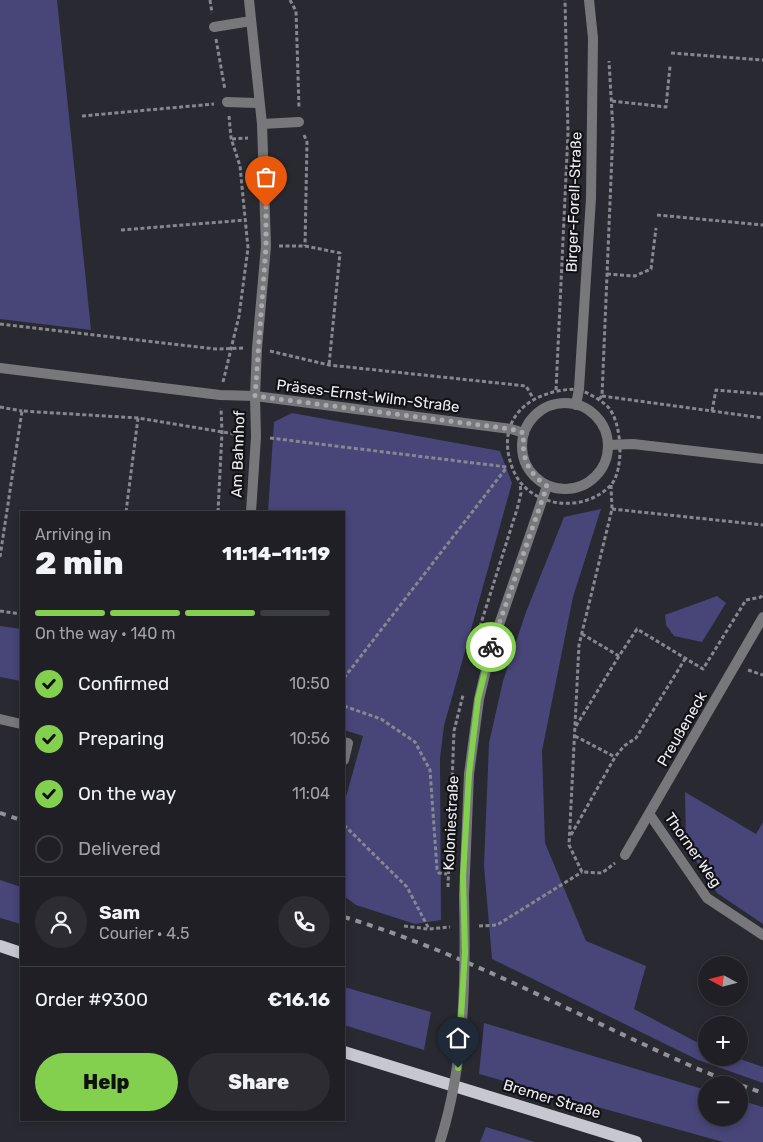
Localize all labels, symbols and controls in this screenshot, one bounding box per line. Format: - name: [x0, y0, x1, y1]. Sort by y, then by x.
- street label: Birger-Forell-Straße: [563, 131, 585, 273]
- pin: [245, 156, 287, 207]
- icon: bag: [252, 163, 280, 191]
- street label: Präses-Ernst-Wilm-Straße: [275, 376, 461, 416]
- street label: Am Bahnhof: [227, 410, 249, 498]
- text: Arriving in: [35, 525, 111, 544]
- text: 11:14–11:19: [222, 542, 330, 565]
- text: 2 min: [35, 544, 124, 582]
- courier: [466, 622, 516, 672]
- text: On the way · 140 m: [35, 624, 175, 643]
- icon: bike: [477, 633, 505, 661]
- icon: check: [35, 670, 63, 698]
- text: Confirmed: [78, 672, 169, 695]
- text: 10:50: [289, 674, 330, 693]
- street label: Preußeneck: [653, 688, 711, 770]
- icon: check: [35, 725, 63, 753]
- text: Preparing: [78, 727, 164, 750]
- text: 10:56: [290, 729, 330, 748]
- street label: Koloniestraße: [440, 775, 462, 871]
- icon: check: [35, 780, 63, 808]
- text: On the way: [78, 782, 176, 805]
- text: 11:04: [292, 784, 330, 803]
- street label: Thorner Weg: [661, 809, 725, 891]
- text: Delivered: [78, 837, 161, 860]
- button: person: [35, 896, 87, 948]
- button: phone: [278, 896, 330, 948]
- text: Sam: [99, 901, 140, 924]
- text: Courier · 4.5: [99, 924, 189, 943]
- north arrow: [698, 956, 748, 1006]
- map controls: [698, 956, 748, 1126]
- text: Order #9300: [35, 988, 148, 1011]
- text: €16.16: [267, 988, 330, 1011]
- button: +: [698, 1016, 748, 1066]
- pin: [437, 1017, 479, 1068]
- icon: home: [444, 1024, 472, 1052]
- button: Help: [35, 1053, 178, 1111]
- button: Share: [188, 1053, 330, 1111]
- street label: Bremer Straße: [501, 1076, 603, 1122]
- button: −: [698, 1076, 748, 1126]

